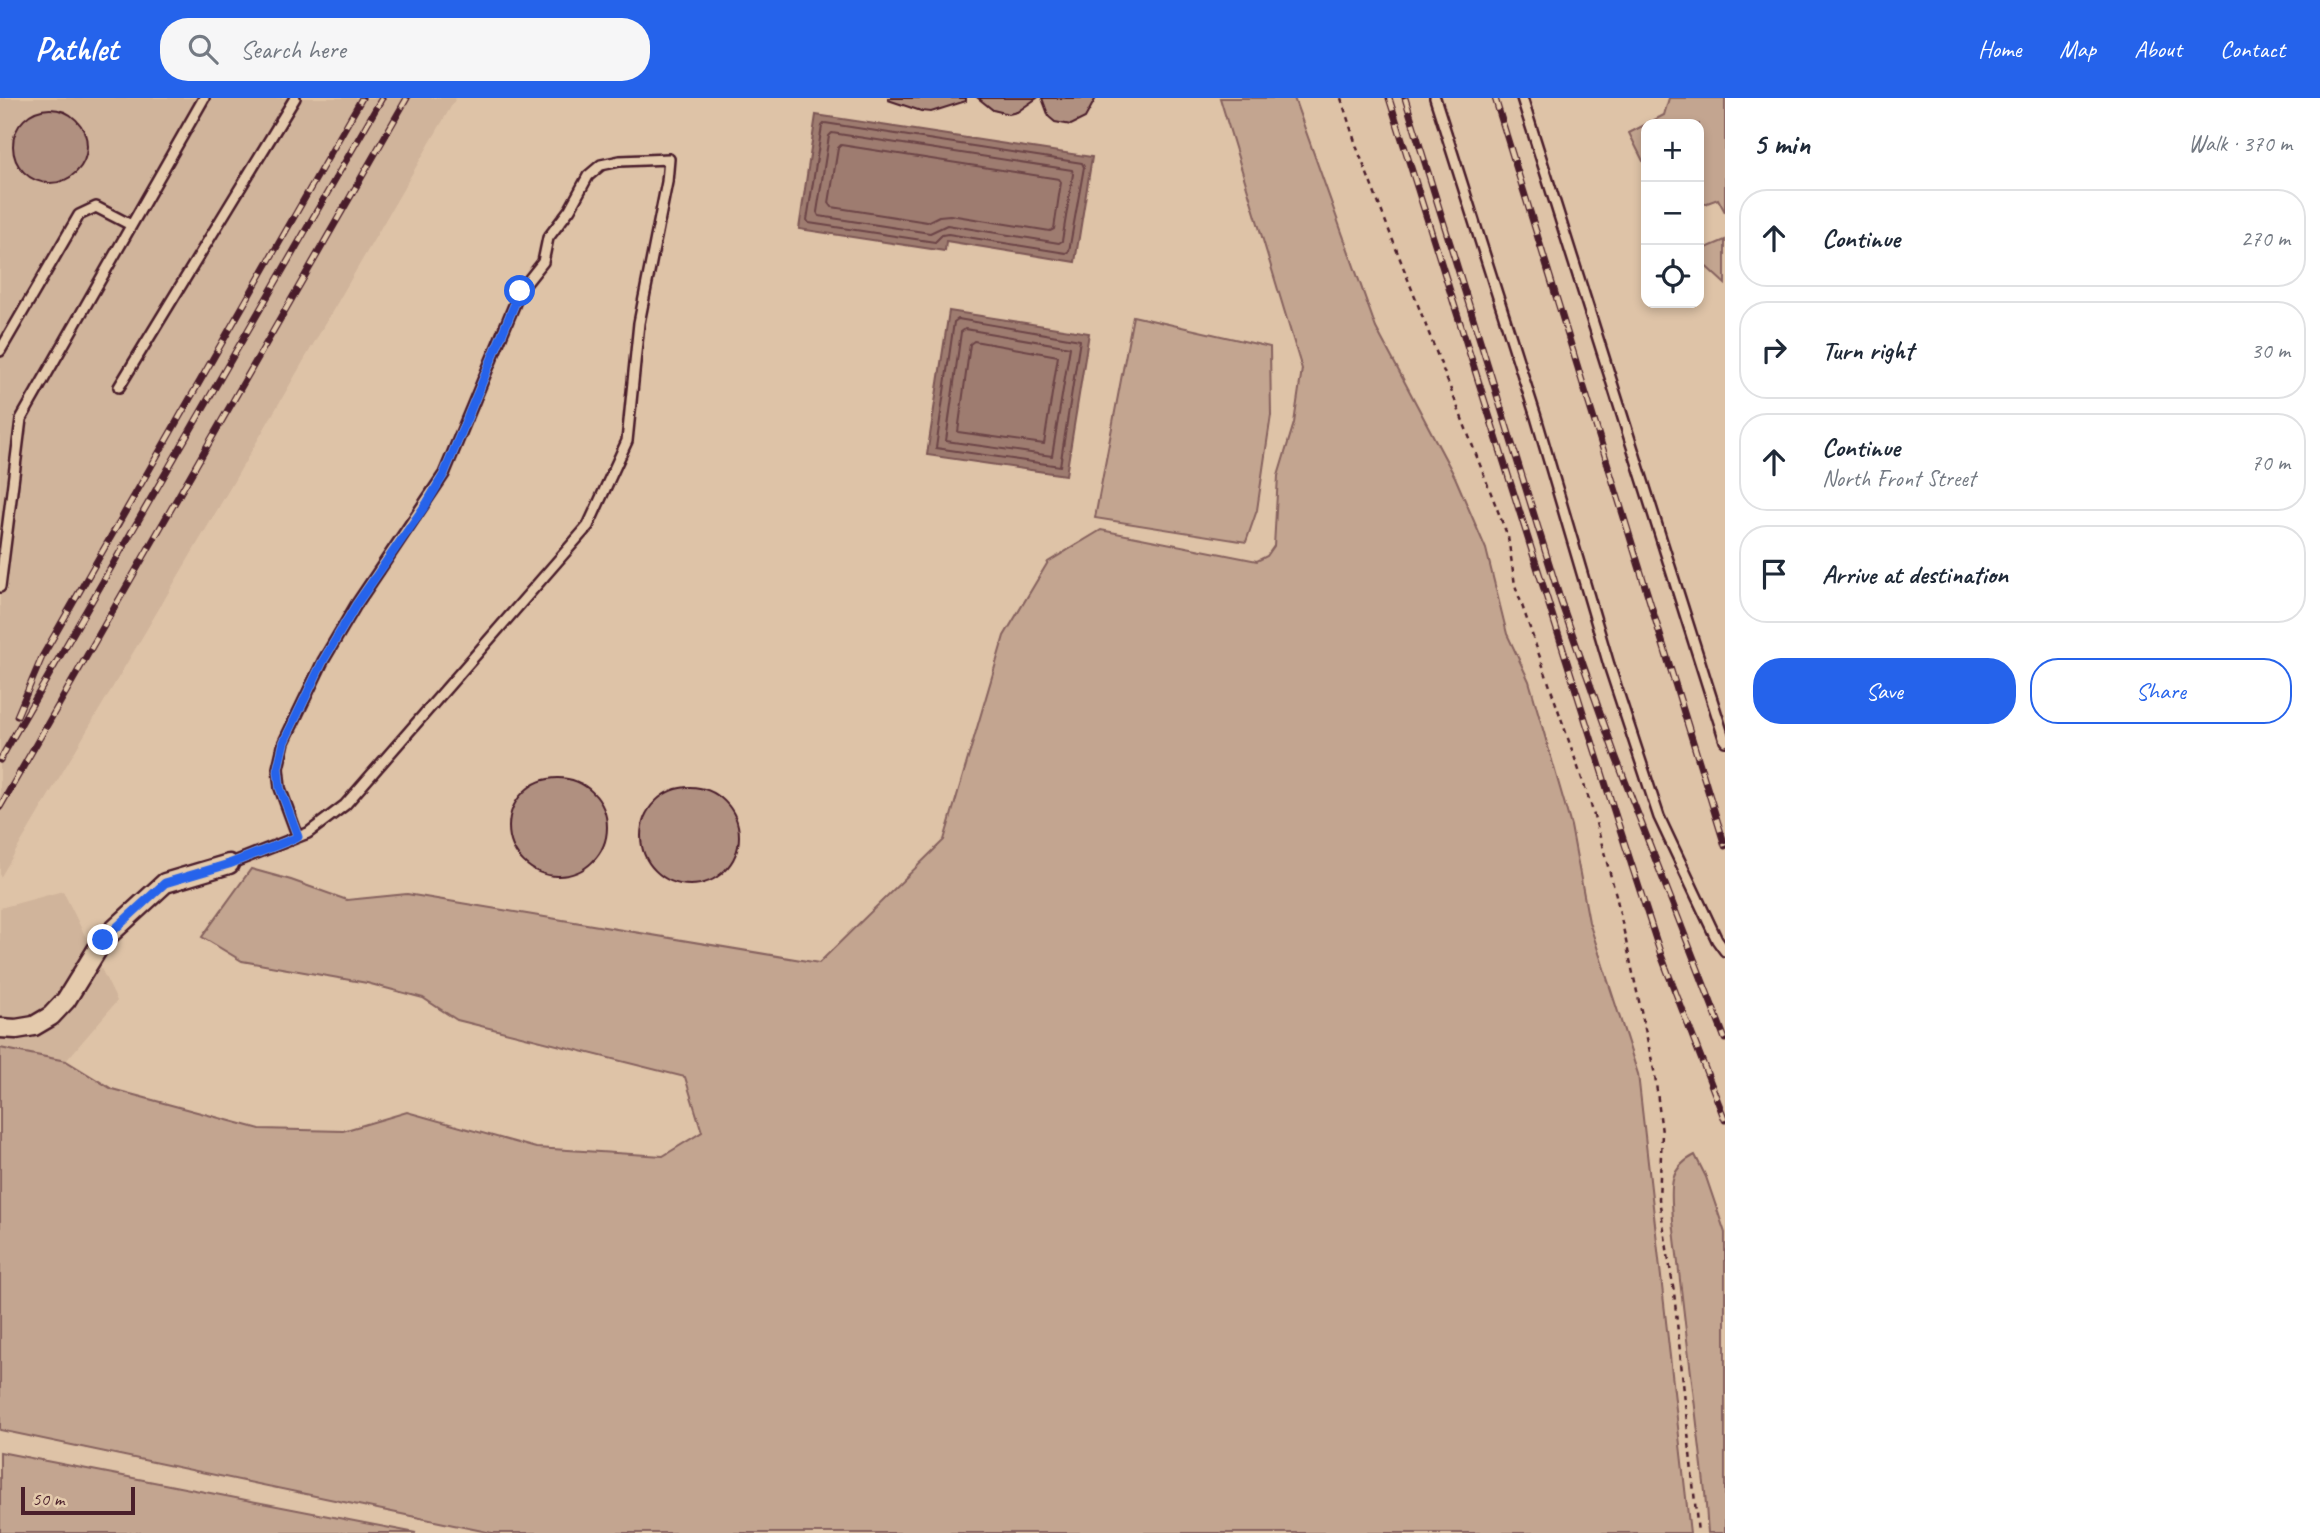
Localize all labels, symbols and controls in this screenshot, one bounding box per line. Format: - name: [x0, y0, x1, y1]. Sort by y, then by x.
- search box: [160, 18, 650, 81]
- text: Pathlet: [35, 28, 118, 70]
- icon: search: [184, 30, 222, 68]
- text: Search here: [240, 33, 346, 66]
- text: Home: [1978, 34, 2021, 64]
- text: Map: [2059, 34, 2096, 64]
- text: About: [2134, 34, 2182, 64]
- text: Contact: [2220, 34, 2285, 64]
- map controls: [1641, 119, 1704, 308]
- button: +: [1641, 119, 1704, 182]
- text: 5 min: [1753, 125, 1810, 163]
- text: Walk · 370 m: [2188, 129, 2292, 158]
- button: −: [1641, 182, 1704, 245]
- icon: ahead: [1755, 219, 1793, 257]
- text: Continue: [1822, 222, 1900, 255]
- text: 270 m: [2241, 224, 2290, 253]
- button: locate: [1641, 245, 1704, 308]
- route start: [504, 275, 535, 306]
- icon: right: [1755, 331, 1793, 369]
- text: Turn right: [1822, 334, 1913, 367]
- text: 30 m: [2251, 336, 2290, 365]
- text: Continue: [1822, 431, 1900, 464]
- icon: ahead: [1755, 443, 1793, 481]
- text: 70 m: [2251, 448, 2290, 477]
- text: North Front Street: [1822, 464, 1975, 493]
- icon: arrive: [1755, 555, 1793, 593]
- text: Arrive at destination: [1822, 558, 2008, 591]
- button: Save: [1753, 658, 2016, 724]
- button: Share: [2030, 658, 2292, 724]
- route end: [87, 924, 118, 955]
- scale bar: [21, 1484, 135, 1516]
- text: 50 m: [32, 1487, 64, 1511]

